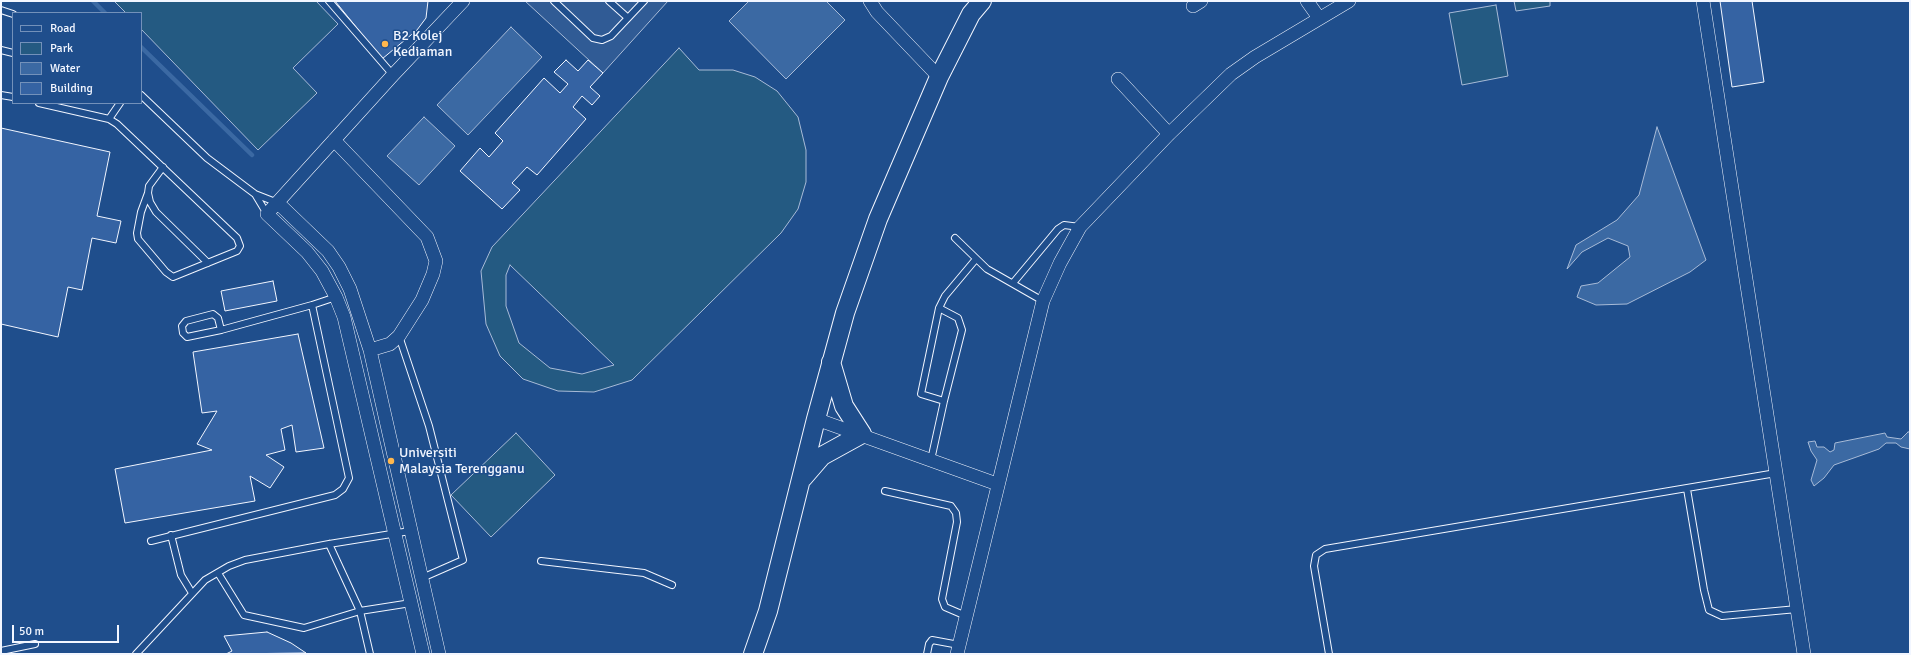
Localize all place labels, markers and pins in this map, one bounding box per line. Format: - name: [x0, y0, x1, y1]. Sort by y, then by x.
- place label: B2 Kolej Kediaman: [393, 28, 452, 60]
- marker: B2 Kolej Kediaman: [380, 39, 390, 49]
- place label: Universiti Malaysia Terengganu: [399, 445, 525, 478]
- marker: Universiti Malaysia Terengganu: [386, 456, 396, 466]

